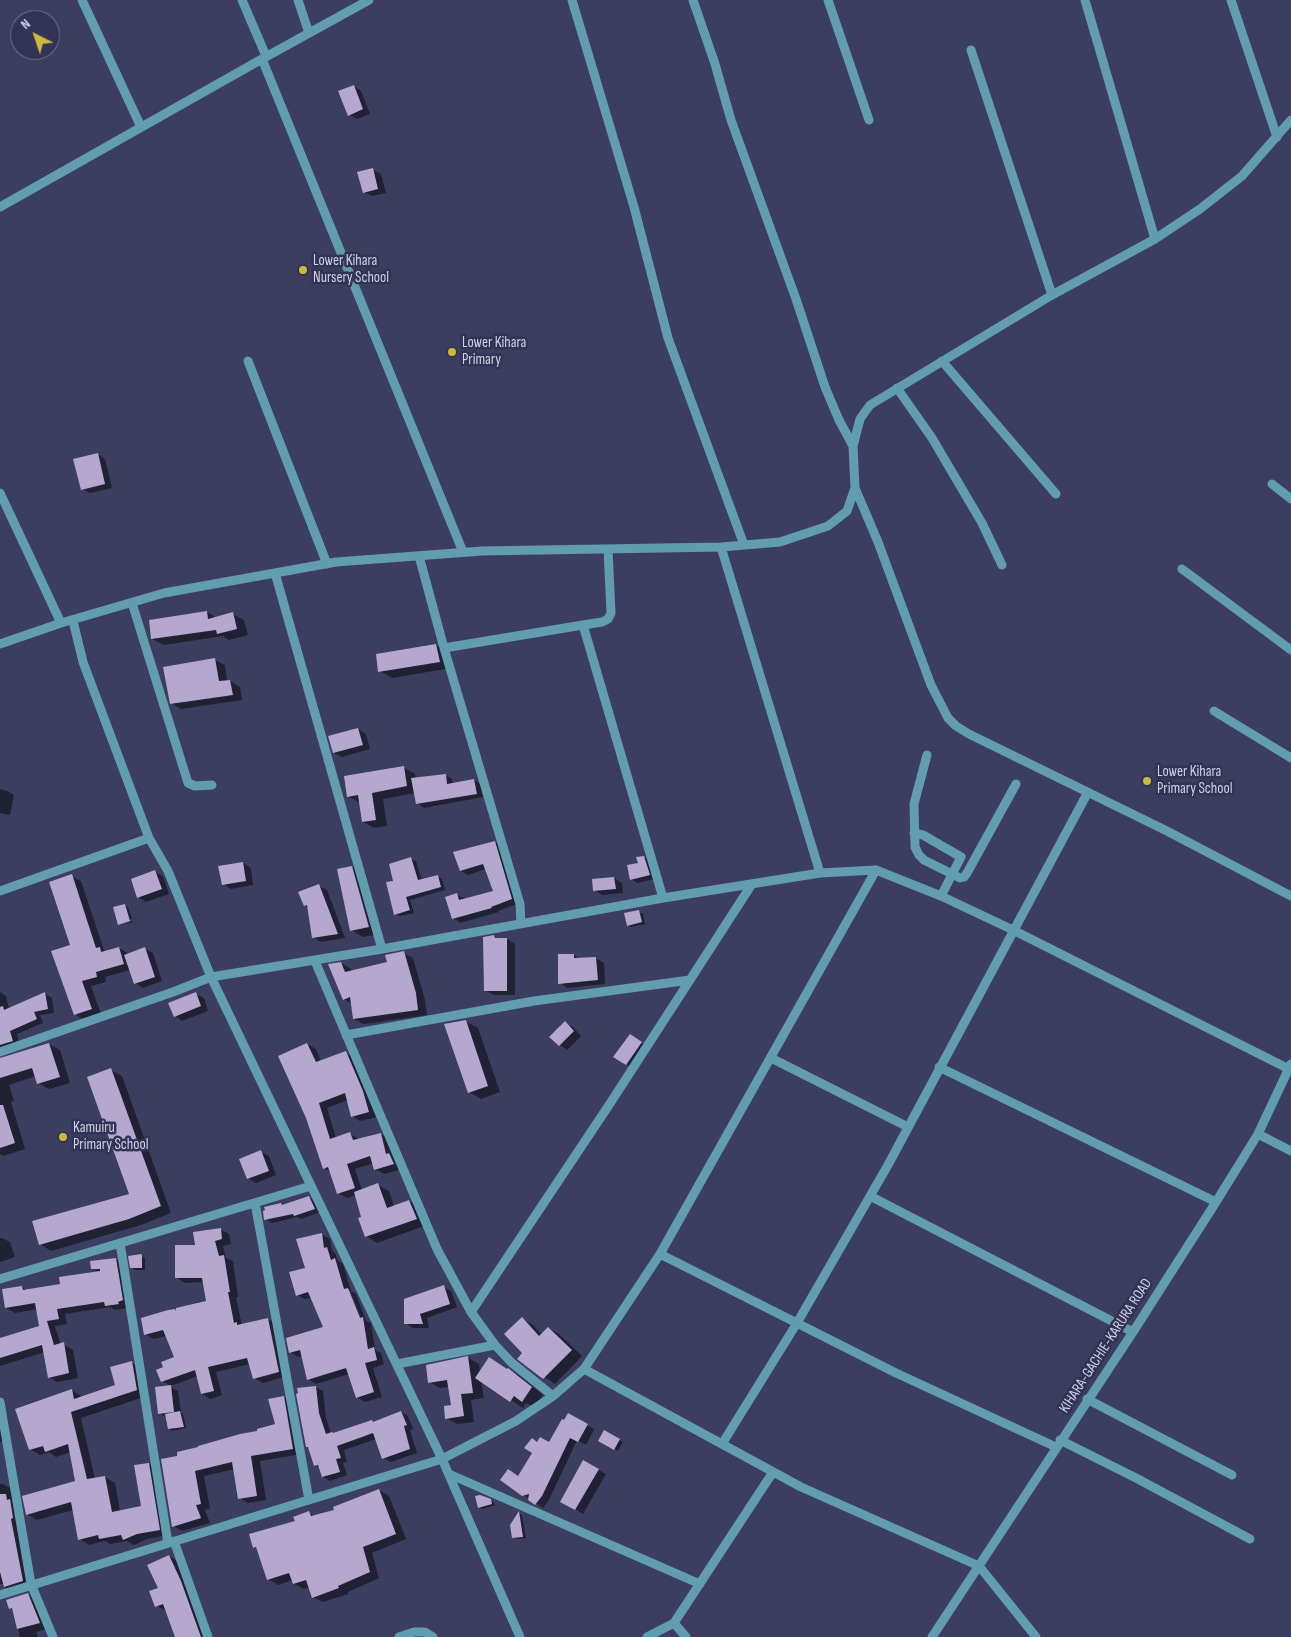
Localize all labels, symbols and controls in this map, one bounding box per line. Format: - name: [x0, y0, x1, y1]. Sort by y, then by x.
- north arrow: [10, 10, 60, 60]
- text: N: [17, 15, 34, 33]
- place label: Lower Kihara Nursery School: [313, 252, 389, 287]
- marker: Lower Kihara Nursery School: [297, 264, 309, 276]
- place label: Lower Kihara Primary: [462, 334, 526, 369]
- marker: Lower Kihara Primary: [446, 346, 458, 358]
- place label: Lower Kihara Primary School: [1157, 763, 1233, 798]
- marker: Lower Kihara Primary School: [1141, 775, 1153, 787]
- place label: Kamuiru Primary School: [73, 1119, 149, 1154]
- marker: Kamuiru Primary School: [57, 1131, 69, 1143]
- street label: KIHARA-GACHIE-KARURA ROAD: [1056, 1275, 1156, 1417]

